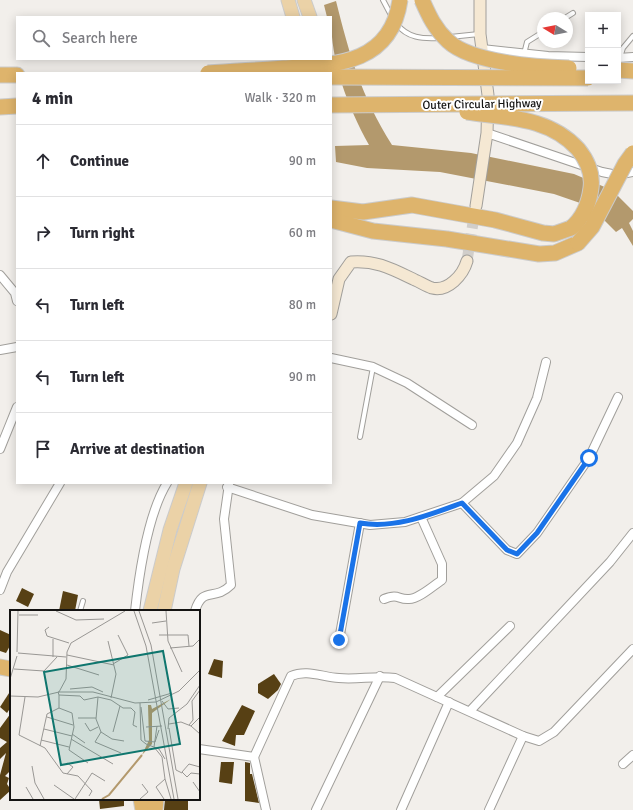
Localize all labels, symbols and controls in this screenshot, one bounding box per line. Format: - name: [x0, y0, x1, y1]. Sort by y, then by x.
- north arrow: [537, 12, 573, 48]
- map controls: [585, 12, 621, 84]
- button: +: [585, 12, 621, 48]
- search box: [16, 16, 332, 60]
- icon: search: [30, 27, 52, 49]
- text: Search here: [62, 29, 138, 47]
- button: −: [585, 48, 621, 84]
- text: 4 min: [32, 88, 73, 109]
- text: Walk · 320 m: [245, 90, 316, 106]
- street label: Outer Circular Highway: [422, 96, 542, 113]
- icon: ahead: [32, 150, 54, 172]
- text: Continue: [70, 152, 129, 170]
- text: 90 m: [289, 153, 316, 169]
- icon: right: [32, 222, 54, 244]
- text: Turn right: [70, 224, 135, 242]
- text: 60 m: [289, 225, 316, 241]
- icon: left: [32, 294, 54, 316]
- text: Turn left: [70, 296, 124, 314]
- text: 80 m: [289, 297, 316, 313]
- icon: left: [32, 366, 54, 388]
- text: Turn left: [70, 368, 124, 386]
- text: 90 m: [289, 369, 316, 385]
- icon: arrive: [32, 438, 54, 460]
- text: Arrive at destination: [70, 440, 205, 458]
- route start: [580, 449, 598, 467]
- inset map: [10, 610, 200, 800]
- route end: [330, 631, 348, 649]

